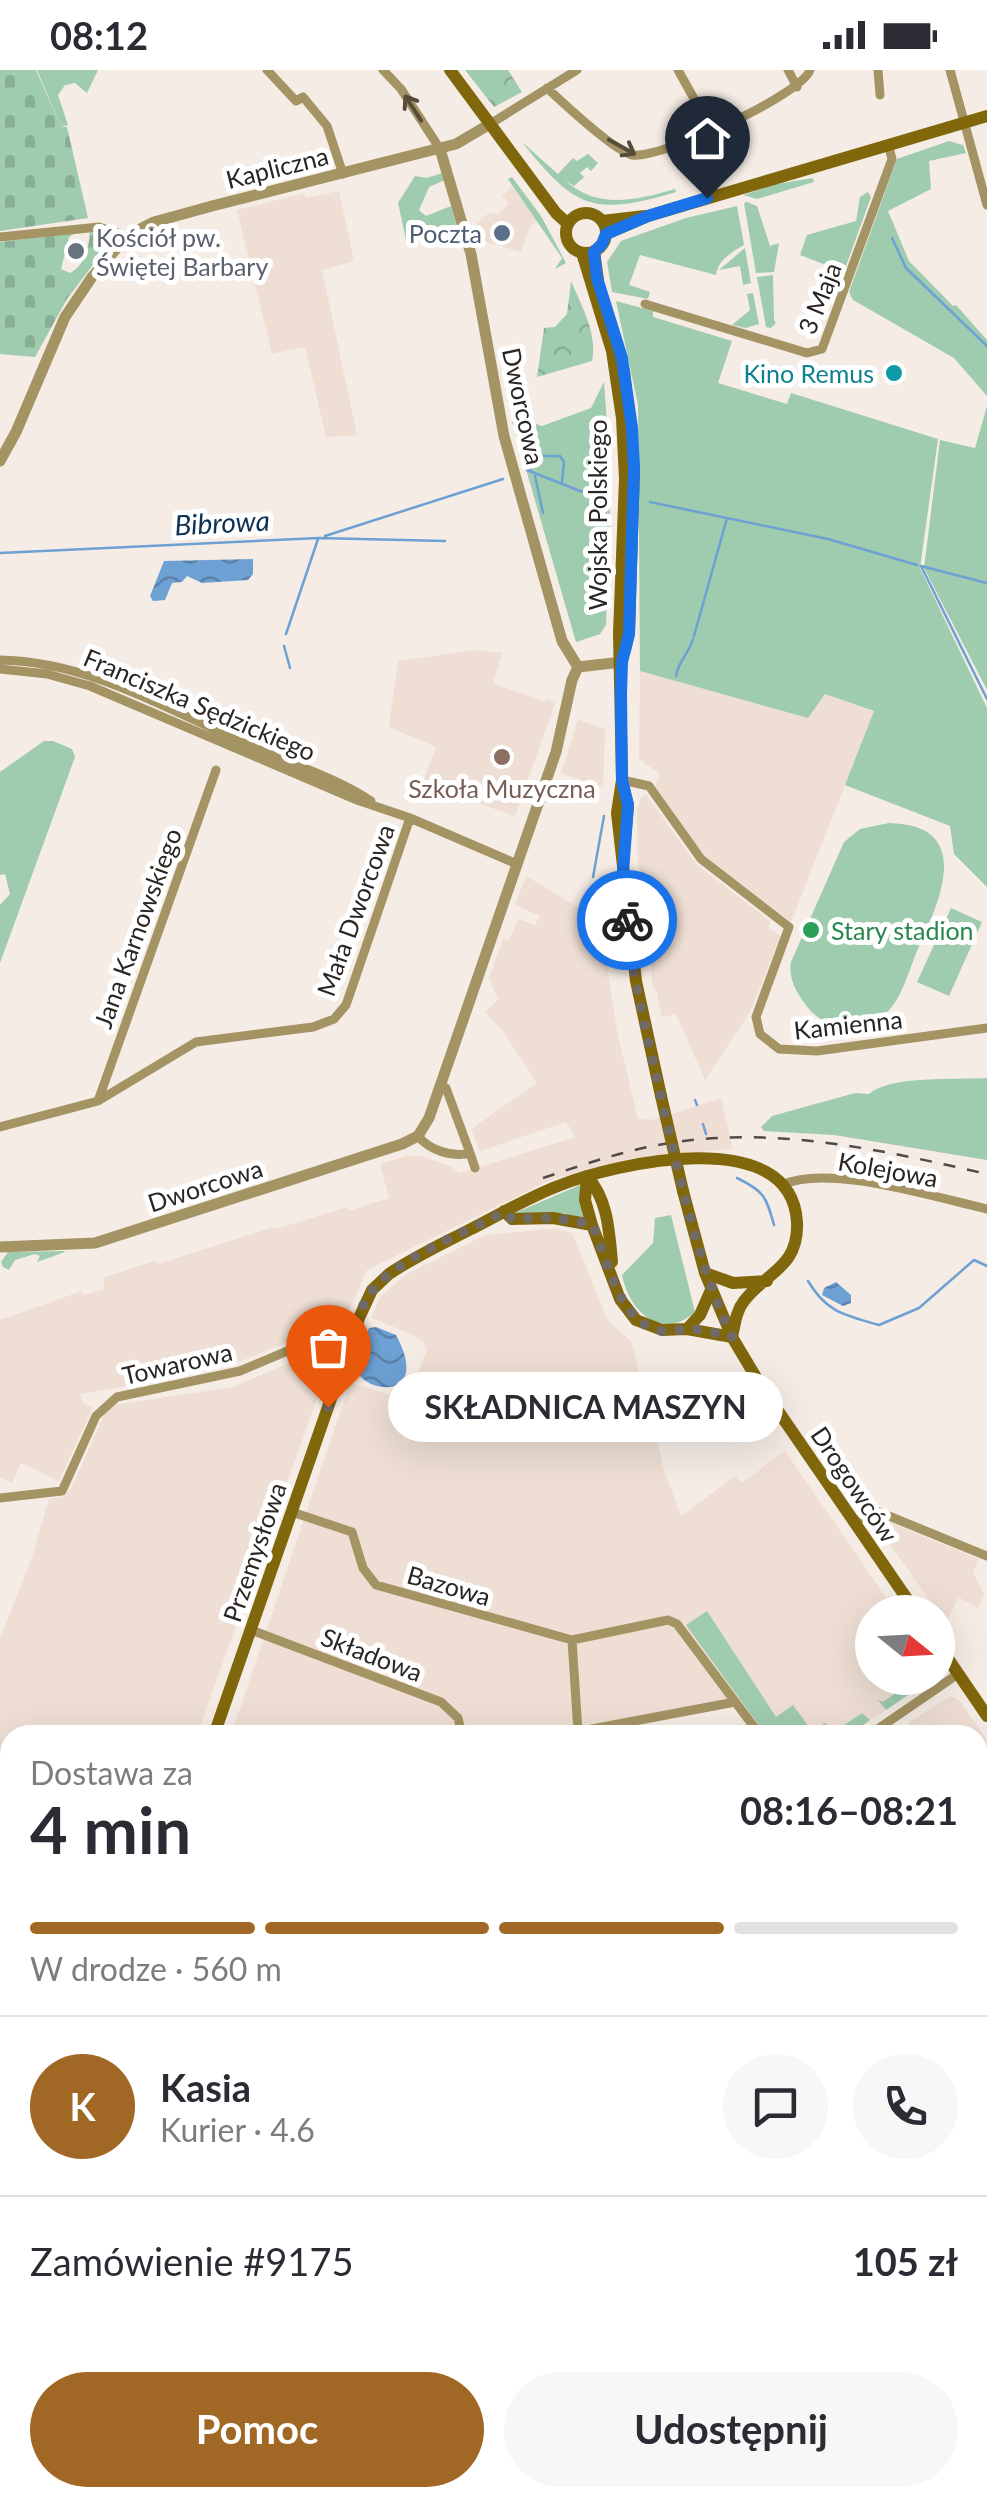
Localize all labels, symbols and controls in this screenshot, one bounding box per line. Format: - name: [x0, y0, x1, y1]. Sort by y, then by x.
- text: 08:12: [50, 12, 148, 58]
- one-way arrow: [403, 94, 424, 123]
- pin: [665, 96, 750, 199]
- icon: home: [680, 111, 735, 166]
- one-way arrow: [607, 137, 636, 157]
- street label: Kapliczna: [223, 140, 331, 194]
- place label: Poczta: [409, 218, 482, 248]
- place label: Kościół pw. Świętej Barbary: [96, 222, 268, 281]
- marker: Poczta: [491, 222, 513, 244]
- marker: Kościół pw. Świętej Barbary: [65, 240, 87, 262]
- street label: 3 Maja: [791, 258, 847, 338]
- street label: Dworcowa: [497, 345, 551, 467]
- place label: Kino Remus: [744, 358, 874, 388]
- marker: Kino Remus: [883, 362, 905, 384]
- street label: Wojska Polskiego: [582, 419, 612, 611]
- water label: Bibrowa: [173, 503, 271, 541]
- street label: Franciszka Sędzickiego: [80, 642, 320, 766]
- marker: Szkoła Muzyczna: [491, 746, 513, 768]
- place label: Szkoła Muzyczna: [408, 773, 596, 803]
- street label: Mała Dworcowa: [310, 820, 400, 1000]
- street label: Jana Karnowskiego: [87, 824, 187, 1032]
- courier: [577, 870, 677, 970]
- icon: bike: [600, 893, 655, 948]
- place label: Stary stadion: [831, 915, 974, 945]
- marker: Stary stadion: [800, 919, 822, 941]
- street label: Kamienna: [792, 1003, 904, 1045]
- street label: Kolejowa: [836, 1145, 940, 1193]
- street label: Dworcowa: [144, 1152, 266, 1218]
- pin: [286, 1305, 371, 1408]
- icon: bag: [301, 1320, 356, 1375]
- street label: Towarowa: [119, 1336, 235, 1390]
- callout: SKŁADNICA MASZYN: [388, 1372, 783, 1442]
- text: SKŁADNICA MASZYN: [424, 1387, 747, 1426]
- street label: Drogowców: [805, 1420, 905, 1548]
- street label: Przemysłowa: [216, 1478, 292, 1626]
- street label: Bazowa: [404, 1559, 494, 1611]
- north arrow: [855, 1595, 955, 1695]
- map controls: [855, 1595, 955, 1695]
- street label: Składowa: [317, 1621, 427, 1687]
- text: Dostawa za: [30, 1753, 193, 1792]
- text: 08:16–08:21: [740, 1787, 958, 1833]
- text: 4 min: [30, 1790, 191, 1868]
- text: W drodze · 560 m: [30, 1949, 282, 1988]
- button: chat: [723, 2054, 828, 2159]
- button: phone: [853, 2054, 958, 2159]
- text: Kasia: [160, 2064, 251, 2110]
- text: K: [69, 2083, 96, 2129]
- text: Kurier · 4.6: [160, 2110, 315, 2149]
- text: Zamówienie #9175: [30, 2238, 354, 2284]
- text: 105 zł: [853, 2238, 958, 2284]
- button: Pomoc: [30, 2372, 484, 2487]
- button: Udostępnij: [504, 2372, 958, 2487]

